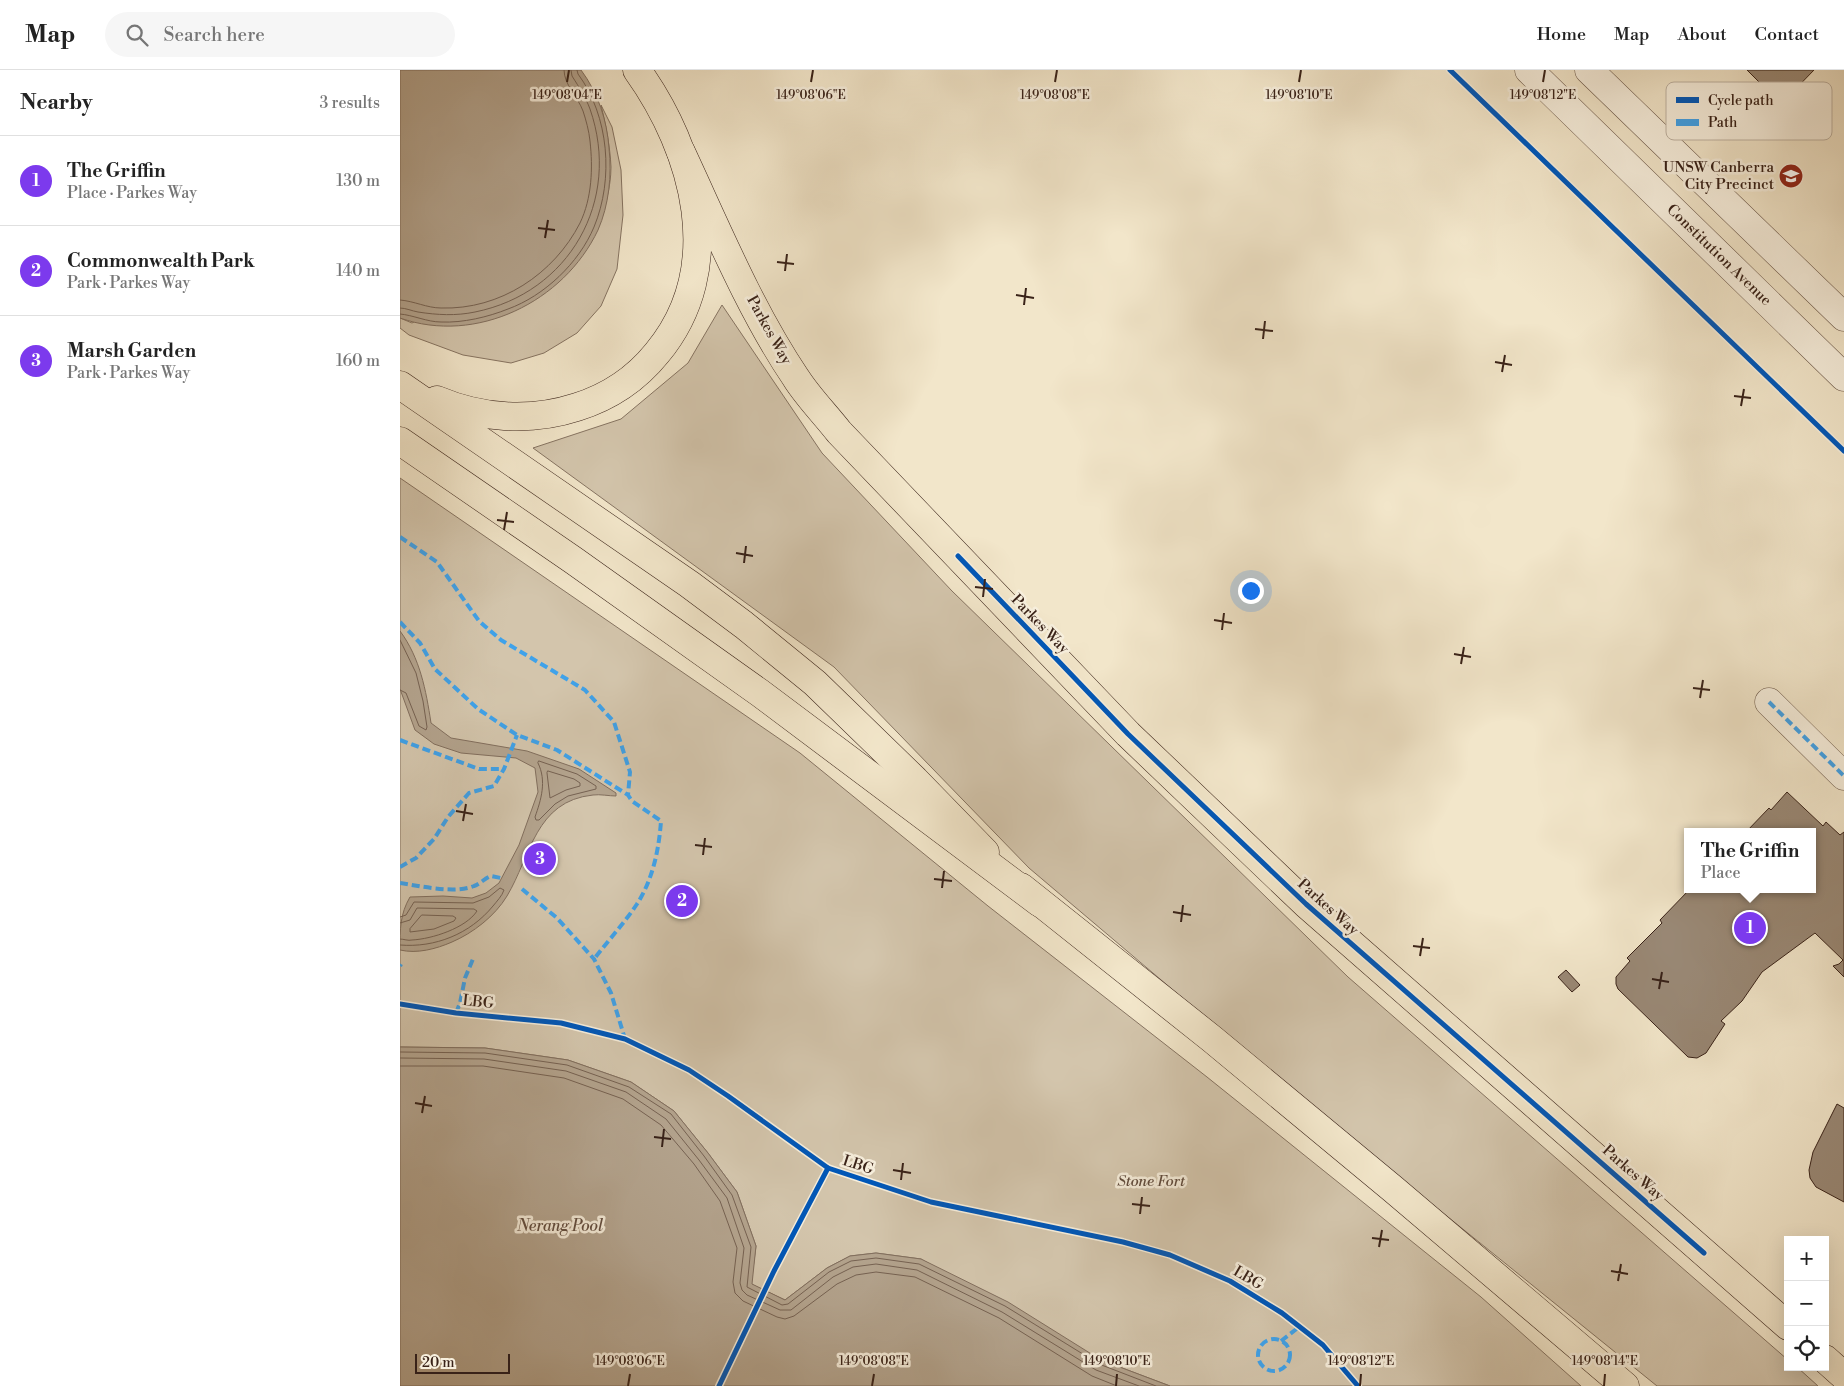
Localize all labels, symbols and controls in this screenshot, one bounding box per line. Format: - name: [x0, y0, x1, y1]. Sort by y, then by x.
- search box: [105, 12, 455, 57]
- text: Map: [25, 20, 75, 50]
- icon: search: [123, 21, 151, 49]
- text: Search here: [163, 23, 265, 47]
- text: Home: [1537, 23, 1586, 46]
- text: Map: [1614, 23, 1650, 46]
- text: About: [1678, 23, 1727, 46]
- text: Contact: [1755, 23, 1819, 46]
- legend: [1666, 82, 1832, 140]
- text: 149°08'04"E: [532, 88, 602, 103]
- text: 149°08'06"E: [776, 88, 846, 103]
- text: 149°08'08"E: [1020, 88, 1090, 103]
- text: 149°08'10"E: [1265, 88, 1333, 103]
- text: 149°08'12"E: [1510, 88, 1576, 103]
- text: Nearby: [20, 90, 93, 116]
- text: Cycle path: [1708, 92, 1774, 110]
- text: 3 results: [319, 93, 380, 113]
- text: Path: [1708, 114, 1738, 132]
- place label: UNSW Canberra City Precinct: [1663, 158, 1775, 194]
- text: The Griffin: [67, 159, 166, 183]
- school or university icon: UNSW Canberra City Precinct: [1778, 163, 1804, 189]
- text: 1: [32, 171, 40, 191]
- text: 130 m: [336, 171, 380, 191]
- text: Place · Parkes Way: [67, 183, 197, 203]
- street label: Constitution Avenue: [1663, 200, 1775, 310]
- text: Commonwealth Park: [67, 249, 255, 273]
- text: 2: [31, 261, 41, 281]
- text: 140 m: [336, 261, 380, 281]
- text: Park · Parkes Way: [67, 273, 190, 293]
- street label: Parkes Way: [742, 292, 796, 368]
- text: Marsh Garden: [67, 339, 196, 363]
- text: 3: [31, 351, 41, 371]
- text: 160 m: [336, 351, 380, 371]
- text: Park · Parkes Way: [67, 363, 190, 383]
- your location: [1238, 578, 1264, 604]
- street label: Parkes Way: [1007, 590, 1074, 658]
- popup: [1684, 828, 1816, 893]
- text: The Griffin: [1701, 839, 1799, 863]
- pin: 3: [524, 840, 556, 878]
- text: Place: [1701, 863, 1741, 883]
- street label: Parkes Way: [1294, 875, 1363, 940]
- pin: 2: [666, 882, 698, 920]
- pin: 1: [1734, 909, 1766, 947]
- street label: LBG: [461, 991, 495, 1013]
- street label: Parkes Way: [1598, 1141, 1668, 1205]
- street label: LBG: [840, 1151, 876, 1179]
- park label: Stone Fort: [1117, 1172, 1186, 1191]
- water label: Nerang Pool: [516, 1216, 604, 1236]
- map controls: [1784, 1236, 1829, 1371]
- button: +: [1784, 1236, 1829, 1281]
- street label: LBG: [1230, 1262, 1266, 1294]
- button: −: [1784, 1281, 1829, 1326]
- button: locate: [1784, 1326, 1829, 1371]
- scale bar: [415, 1351, 510, 1374]
- text: 20 m: [422, 1354, 454, 1372]
- text: 149°08'06"E: [595, 1354, 665, 1369]
- text: 149°08'08"E: [839, 1354, 909, 1369]
- text: 149°08'10"E: [1083, 1354, 1151, 1369]
- text: 149°08'12"E: [1328, 1354, 1394, 1369]
- text: 149°08'14"E: [1572, 1354, 1638, 1369]

